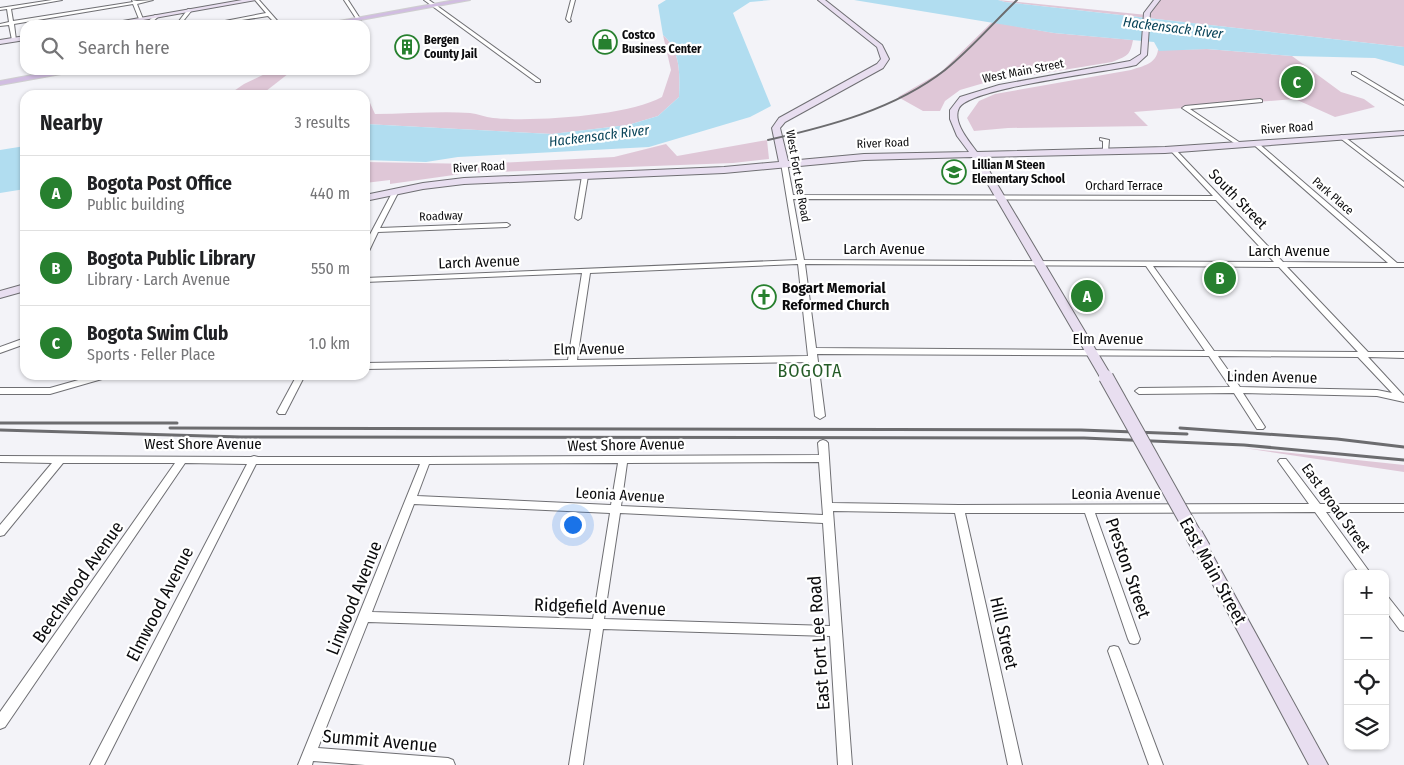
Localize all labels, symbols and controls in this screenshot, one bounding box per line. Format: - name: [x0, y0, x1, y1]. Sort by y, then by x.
- water label: Hackensack River: [1122, 13, 1225, 43]
- search box: [20, 20, 370, 75]
- place label: Costco Business Center: [622, 28, 702, 56]
- shop icon: Costco Business Center: [592, 29, 618, 55]
- place label: Bergen County Jail: [424, 33, 478, 61]
- icon: search: [38, 34, 66, 62]
- building icon: Bergen County Jail: [394, 34, 420, 60]
- text: Search here: [78, 36, 170, 59]
- street label: West Main Street: [981, 56, 1065, 86]
- pin: C: [1281, 63, 1313, 101]
- text: Nearby: [40, 110, 102, 136]
- text: 3 results: [294, 113, 350, 132]
- street label: River Road: [1260, 119, 1314, 137]
- water label: Hackensack River: [548, 121, 651, 151]
- street label: West Fort Lee Road: [783, 129, 813, 223]
- street label: River Road: [856, 135, 910, 151]
- place label: Lillian M Steen Elementary School: [972, 158, 1066, 186]
- street label: River Road: [452, 159, 506, 175]
- school or university icon: Lillian M Steen Elementary School: [941, 159, 967, 185]
- street label: South Street: [1205, 165, 1271, 233]
- text: Bogota Post Office: [87, 172, 232, 195]
- street label: Park Place: [1309, 174, 1357, 218]
- street label: Orchard Terrace: [1085, 179, 1163, 193]
- text: A: [52, 184, 60, 203]
- text: 440 m: [310, 184, 350, 203]
- text: Public building: [87, 195, 184, 214]
- street label: Roadway: [419, 208, 464, 224]
- street label: Larch Avenue: [843, 240, 925, 258]
- street label: Larch Avenue: [1248, 242, 1330, 260]
- text: Bogota Public Library: [87, 247, 255, 270]
- street label: Larch Avenue: [438, 252, 520, 272]
- text: B: [52, 259, 60, 278]
- text: 550 m: [311, 259, 350, 278]
- pin: B: [1204, 259, 1236, 297]
- text: Library · Larch Avenue: [87, 270, 230, 289]
- pin: A: [1071, 277, 1103, 315]
- place label: Bogart Memorial Reformed Church: [782, 279, 889, 314]
- church icon: Bogart Memorial Reformed Church: [751, 284, 777, 310]
- text: Bogota Swim Club: [87, 322, 228, 345]
- street label: Elm Avenue: [1072, 330, 1144, 348]
- text: C: [52, 334, 60, 353]
- text: 1.0 km: [309, 334, 350, 353]
- street label: Elm Avenue: [553, 339, 625, 359]
- text: Sports · Feller Place: [87, 345, 215, 364]
- district label: BOGOTA: [777, 360, 843, 382]
- street label: Linden Avenue: [1227, 367, 1317, 387]
- street label: West Shore Avenue: [144, 435, 262, 453]
- street label: West Shore Avenue: [567, 435, 685, 455]
- street label: East Broad Street: [1298, 460, 1374, 556]
- street label: Leonia Avenue: [575, 484, 665, 506]
- street label: Leonia Avenue: [1071, 485, 1161, 503]
- your location: [560, 512, 586, 538]
- street label: East Main Street: [1175, 514, 1251, 628]
- street label: Preston Street: [1101, 515, 1155, 621]
- street label: Beechwood Avenue: [28, 517, 128, 647]
- street label: Linwood Avenue: [321, 538, 387, 658]
- street label: Elmwood Avenue: [122, 543, 198, 665]
- map controls: [1344, 570, 1389, 750]
- button: +: [1344, 570, 1389, 615]
- street label: East Fort Lee Road: [803, 575, 835, 711]
- street label: Ridgefield Avenue: [534, 594, 666, 620]
- street label: Hill Street: [985, 595, 1023, 671]
- button: −: [1344, 615, 1389, 660]
- button: locate: [1344, 660, 1389, 705]
- button: layers: [1344, 705, 1389, 750]
- street label: Summit Avenue: [322, 725, 438, 757]

